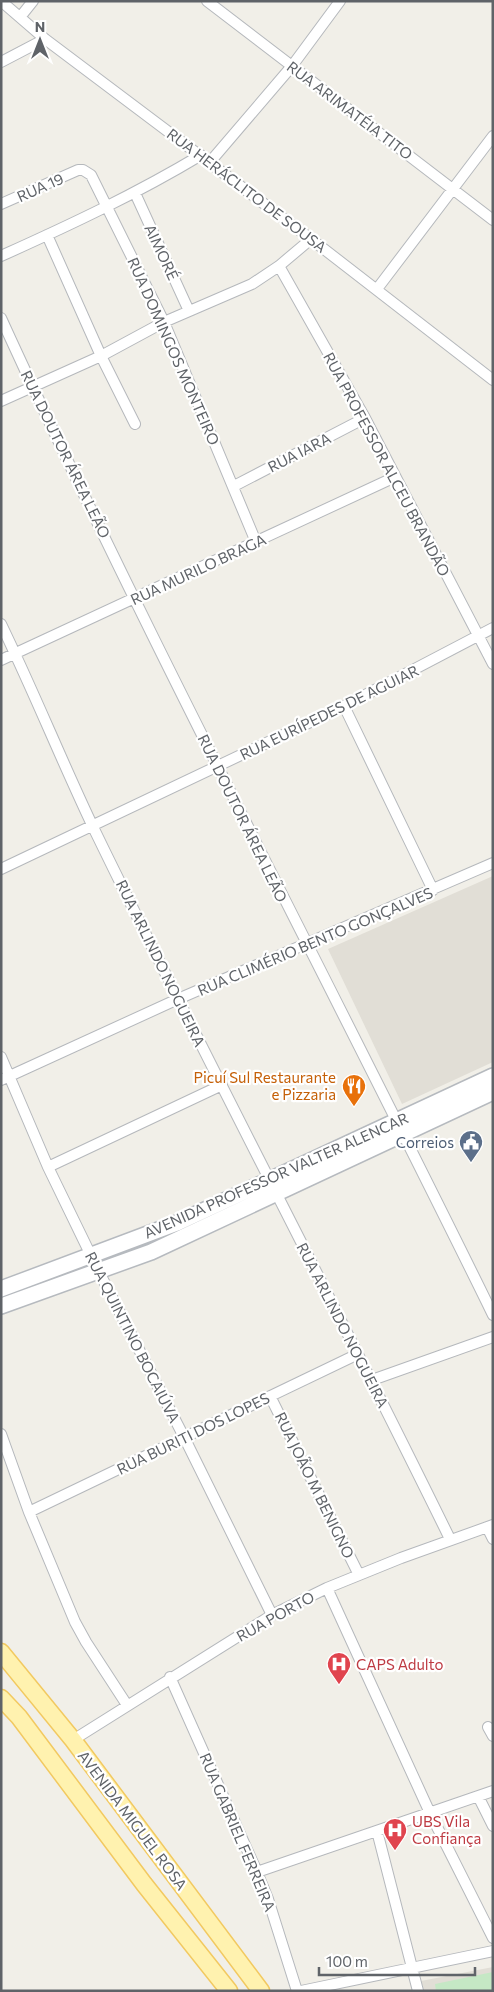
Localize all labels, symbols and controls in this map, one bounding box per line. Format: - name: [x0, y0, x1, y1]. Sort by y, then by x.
- north arrow: [15, 15, 65, 65]
- text: N: [35, 18, 45, 35]
- street label: RUA ARIMATÉIA TITO: [284, 56, 417, 163]
- street label: RUA HERÁCLITO DE SOUSA: [164, 123, 331, 256]
- street label: RUA 19: [14, 169, 66, 205]
- street label: AIMORÉ: [141, 221, 184, 283]
- street label: RUA DOMINGOS MONTEIRO: [124, 254, 224, 448]
- street label: RUA PROFESSOR ALCEU BRANDÃO: [320, 349, 454, 579]
- street label: RUA DOUTOR ÁREA LEÃO: [18, 367, 115, 541]
- street label: RUA IARA: [264, 428, 334, 476]
- street label: RUA MURILO BRAGA: [127, 530, 269, 608]
- street label: RUA EURÍPEDES DE AGUIAR: [236, 660, 421, 763]
- street label: RUA DOUTOR ÁREA LEÃO: [195, 731, 292, 905]
- street label: RUA ARLINDO NOGUEIRA: [113, 877, 209, 1049]
- street label: RUA CLIMÉRIO BENTO GONÇALVES: [194, 882, 436, 999]
- place label: Picuí Sul Restaurante e Pizzaria: [193, 1068, 336, 1103]
- restaurant icon: Picuí Sul Restaurante e Pizzaria: [341, 1073, 367, 1107]
- street label: AVENIDA PROFESSOR VALTER ALENCAR: [141, 1108, 411, 1242]
- public building icon: Correios: [458, 1129, 484, 1163]
- place label: Correios: [396, 1133, 454, 1151]
- street label: RUA ARLINDO NOGUEIRA: [293, 1239, 393, 1411]
- street label: RUA QUINTINO BOCAIÚVA: [82, 1248, 185, 1426]
- street label: RUA BURITI DOS LOPES: [114, 1388, 272, 1478]
- street label: RUA JOÃO M BENIGNO: [272, 1409, 358, 1561]
- street label: RUA PORTO: [233, 1587, 317, 1645]
- hospital icon: CAPS Adulto: [326, 1651, 352, 1685]
- place label: CAPS Adulto: [356, 1655, 444, 1673]
- street label: AVENIDA MIGUEL ROSA: [75, 1747, 191, 1893]
- street label: RUA GABRIEL FERREIRA: [196, 1750, 280, 1914]
- place label: UBS Vila Confiança: [412, 1812, 481, 1847]
- hospital icon: UBS Vila Confiança: [382, 1817, 408, 1851]
- scale bar: [319, 1944, 475, 1976]
- text: 100 m: [326, 1952, 368, 1970]

